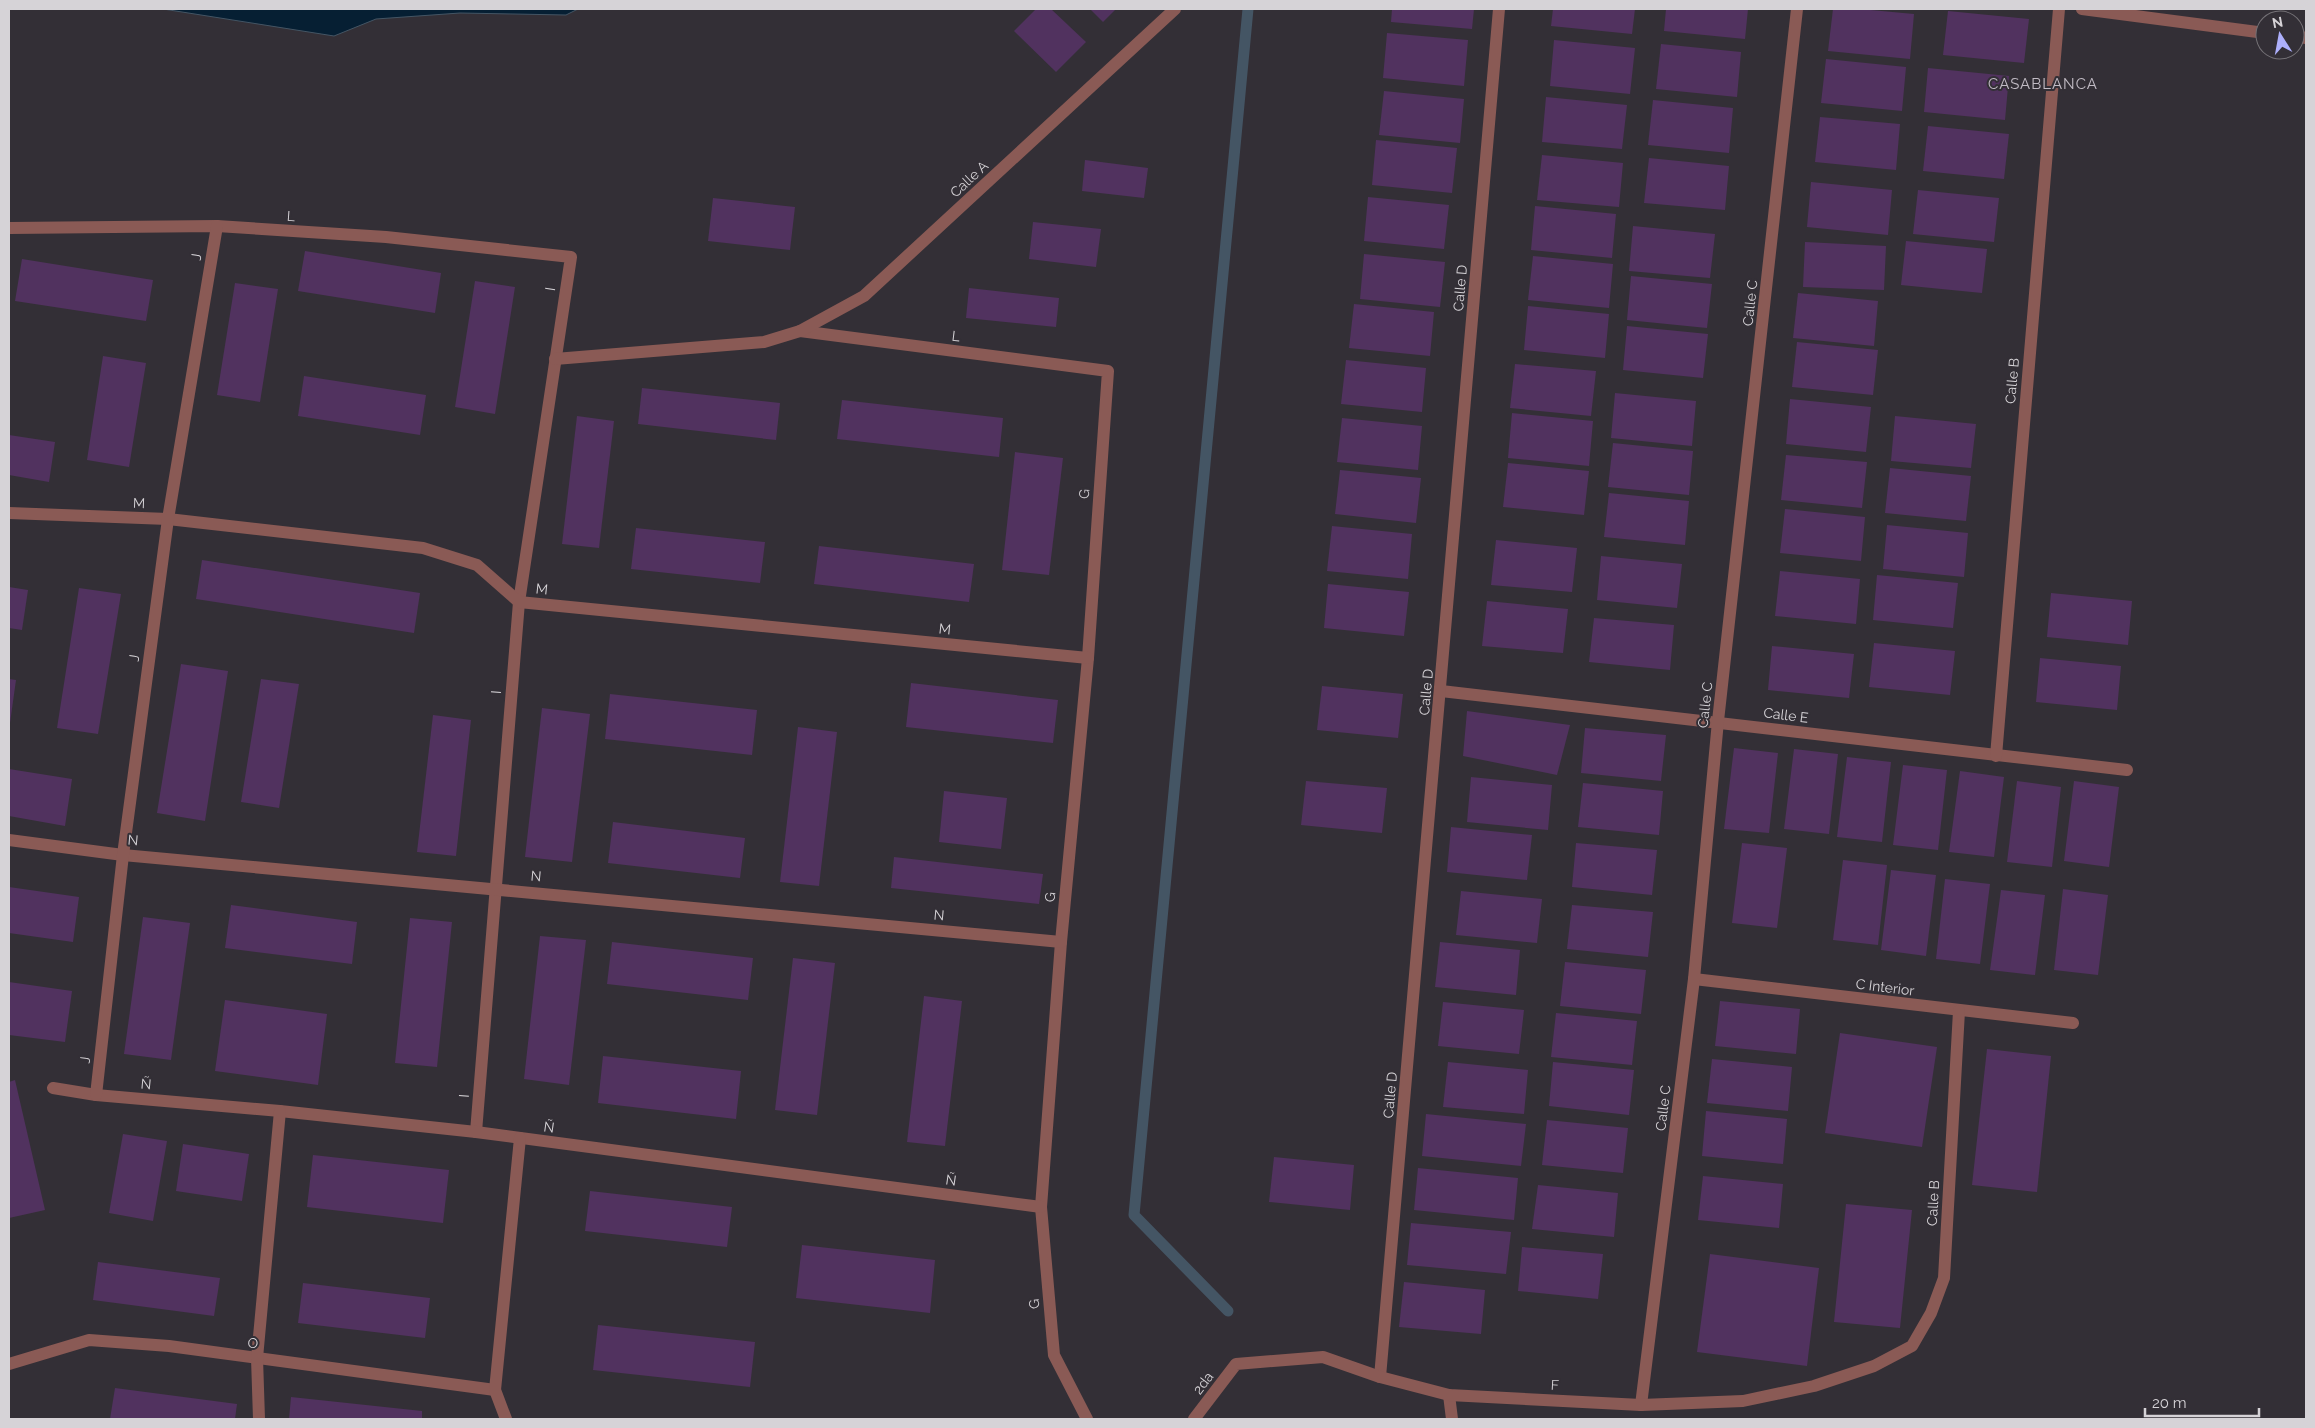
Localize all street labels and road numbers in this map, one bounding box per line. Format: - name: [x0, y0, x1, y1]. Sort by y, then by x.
- street label: Calle A: [947, 157, 992, 200]
- street label: L: [286, 208, 296, 224]
- street label: J: [188, 252, 204, 262]
- street label: Calle D: [1450, 264, 1470, 312]
- street label: Calle C: [1740, 279, 1760, 327]
- street label: I: [542, 286, 558, 292]
- street label: L: [951, 328, 961, 344]
- street label: Calle B: [2002, 357, 2022, 405]
- street label: G: [1076, 488, 1092, 500]
- street label: M: [133, 495, 145, 511]
- street label: M: [535, 580, 549, 598]
- street label: M: [938, 620, 952, 638]
- street label: J: [126, 654, 142, 662]
- street label: Calle D: [1416, 668, 1436, 716]
- street label: Calle C: [1695, 681, 1715, 729]
- street label: I: [488, 690, 504, 694]
- street label: Calle E: [1763, 704, 1809, 726]
- street label: N: [127, 832, 139, 848]
- street label: N: [530, 868, 542, 884]
- street label: G: [1042, 891, 1058, 903]
- street label: N: [933, 907, 945, 923]
- street label: C Interior: [1855, 975, 1915, 999]
- street label: J: [77, 1056, 93, 1064]
- street label: Calle D: [1380, 1071, 1400, 1119]
- street label: Ñ: [140, 1075, 152, 1092]
- street label: Calle C: [1652, 1084, 1674, 1132]
- street label: I: [456, 1094, 472, 1098]
- street label: Ñ: [543, 1117, 556, 1136]
- street label: Ñ: [945, 1170, 958, 1189]
- street label: Calle B: [1924, 1180, 1942, 1226]
- street label: G: [1026, 1298, 1042, 1310]
- street label: O: [247, 1334, 259, 1352]
- street label: 2da: [1189, 1369, 1217, 1397]
- street label: F: [1550, 1377, 1560, 1393]

